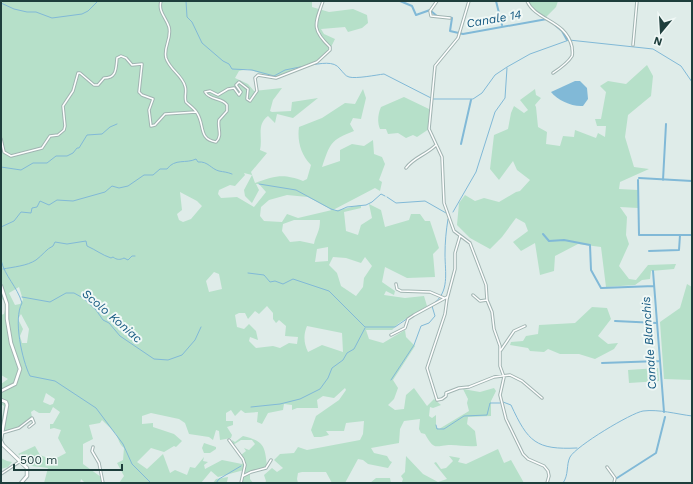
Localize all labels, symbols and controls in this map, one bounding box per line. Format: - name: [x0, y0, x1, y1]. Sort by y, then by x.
- water label: Canale 14: [465, 7, 523, 31]
- north arrow: [641, 12, 681, 52]
- text: N: [652, 34, 664, 48]
- water label: Scolo Koniac: [79, 286, 145, 346]
- water label: Canale Blanchis: [639, 296, 659, 390]
- scale bar: [14, 446, 122, 472]
- text: 500 m: [20, 453, 57, 467]

